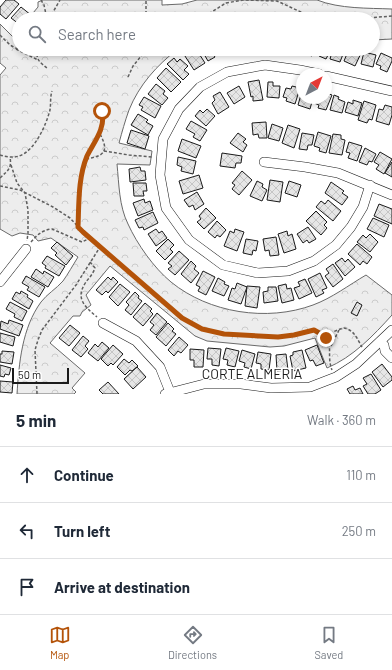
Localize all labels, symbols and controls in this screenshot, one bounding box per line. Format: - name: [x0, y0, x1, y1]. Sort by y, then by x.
- search box: [12, 12, 380, 56]
- icon: search: [26, 23, 48, 45]
- text: Search here: [58, 25, 136, 43]
- north arrow: [296, 68, 332, 104]
- route start: [93, 102, 111, 120]
- route end: [317, 329, 335, 347]
- street label: CORTE ALMERIA: [202, 365, 303, 382]
- scale bar: [12, 366, 69, 385]
- text: 50 m: [18, 368, 41, 381]
- text: 5 min: [16, 410, 56, 430]
- text: Walk · 360 m: [307, 412, 376, 428]
- icon: ahead: [16, 464, 38, 486]
- text: Continue: [54, 466, 114, 484]
- text: 110 m: [346, 467, 376, 483]
- icon: left: [16, 520, 38, 542]
- text: Turn left: [54, 522, 110, 540]
- text: 250 m: [342, 523, 376, 539]
- icon: arrive: [16, 576, 38, 598]
- text: Arrive at destination: [54, 578, 190, 596]
- tab: Map: [49, 624, 71, 661]
- tab: Directions: [168, 624, 217, 661]
- tab: Saved: [314, 624, 343, 661]

